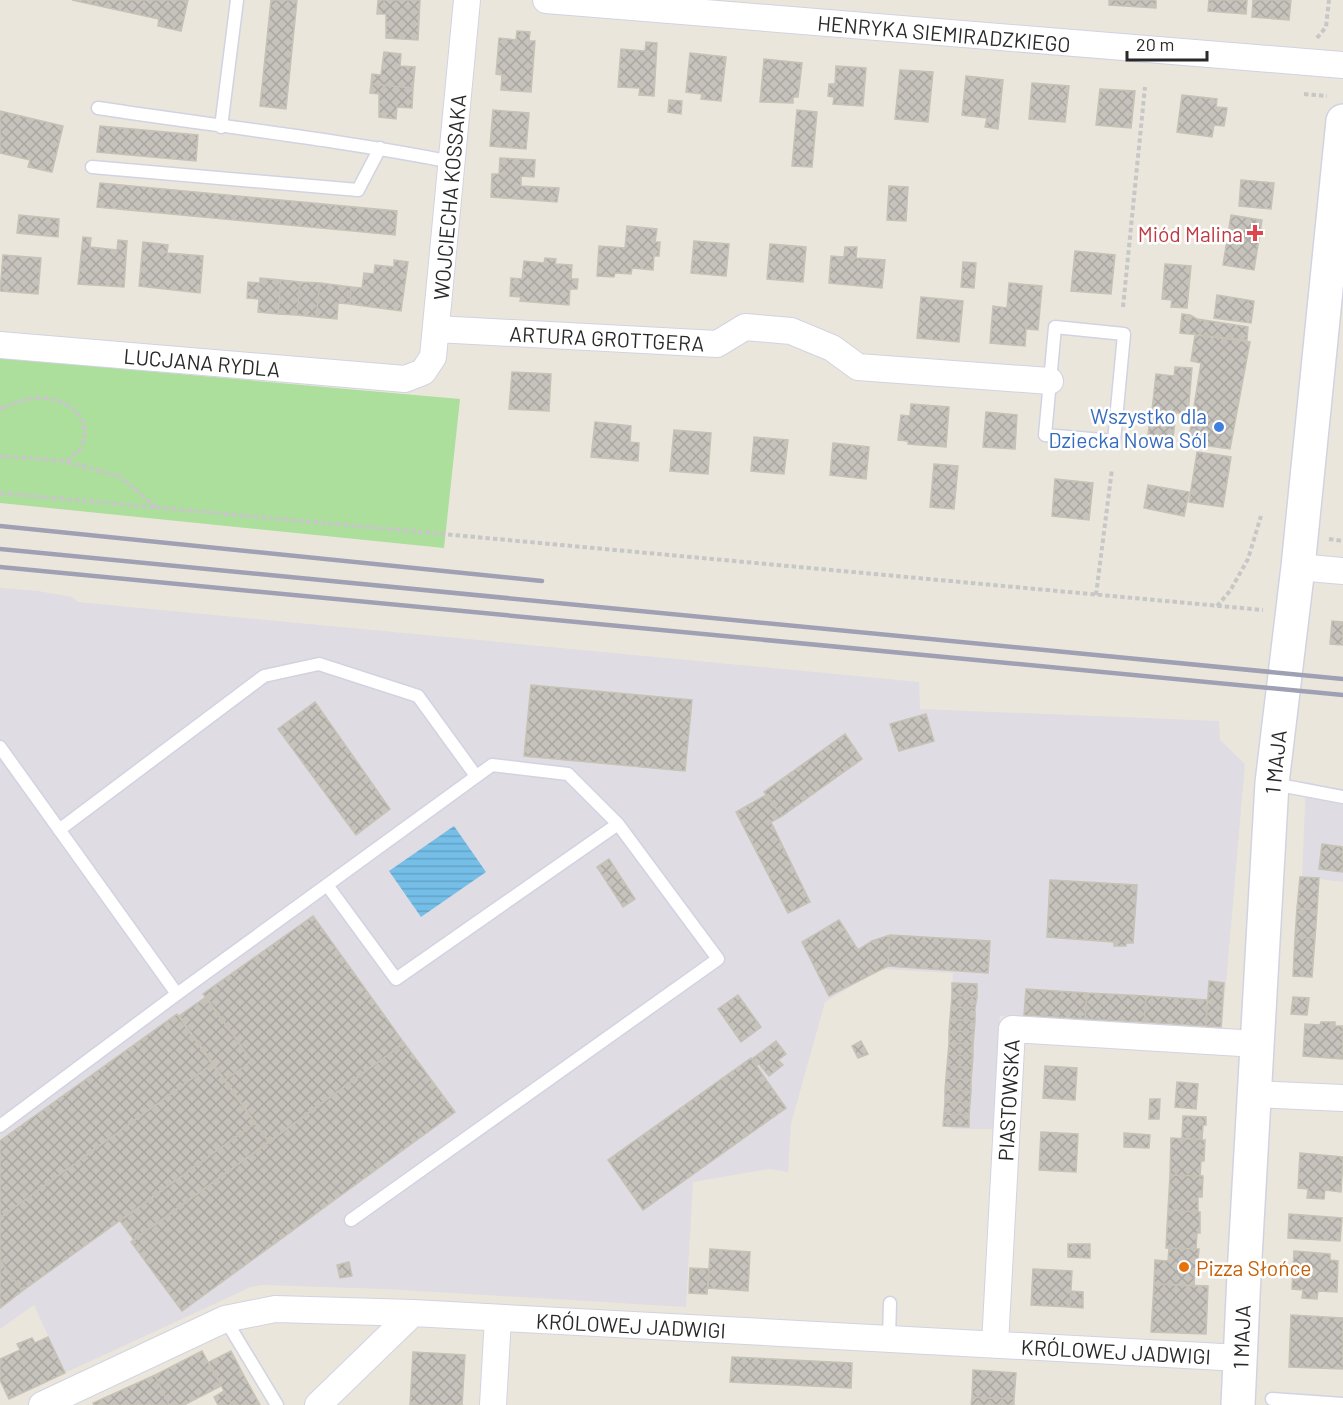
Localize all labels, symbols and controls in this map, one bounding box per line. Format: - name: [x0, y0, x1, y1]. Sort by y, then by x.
- street label: HENRYKA SIEMIRADZKIEGO: [816, 9, 1072, 57]
- scale bar: [1127, 24, 1206, 62]
- text: 20 m: [1136, 33, 1174, 55]
- street label: WOJCIECHA KOSSAKA: [428, 93, 470, 301]
- place label: Miód Malina: [1138, 221, 1243, 246]
- marker: Miód Malina: [1248, 226, 1262, 240]
- street label: ARTURA GROTTGERA: [509, 320, 705, 356]
- street label: LUCJANA RYDLA: [123, 343, 282, 381]
- place label: Wszystko dla Dziecka Nowa Sól: [1049, 403, 1207, 452]
- marker: Wszystko dla Dziecka Nowa Sól: [1212, 420, 1226, 434]
- street label: 1 MAJA: [1259, 728, 1291, 795]
- street label: PIASTOWSKA: [992, 1038, 1024, 1162]
- place label: Pizza Słońce: [1196, 1255, 1312, 1280]
- marker: Pizza Słońce: [1177, 1260, 1191, 1274]
- street label: 1 MAJA: [1227, 1304, 1255, 1370]
- street label: KRÓLOWEJ JADWIGI: [535, 1308, 727, 1342]
- street label: KRÓLOWEJ JADWIGI: [1020, 1334, 1212, 1368]

